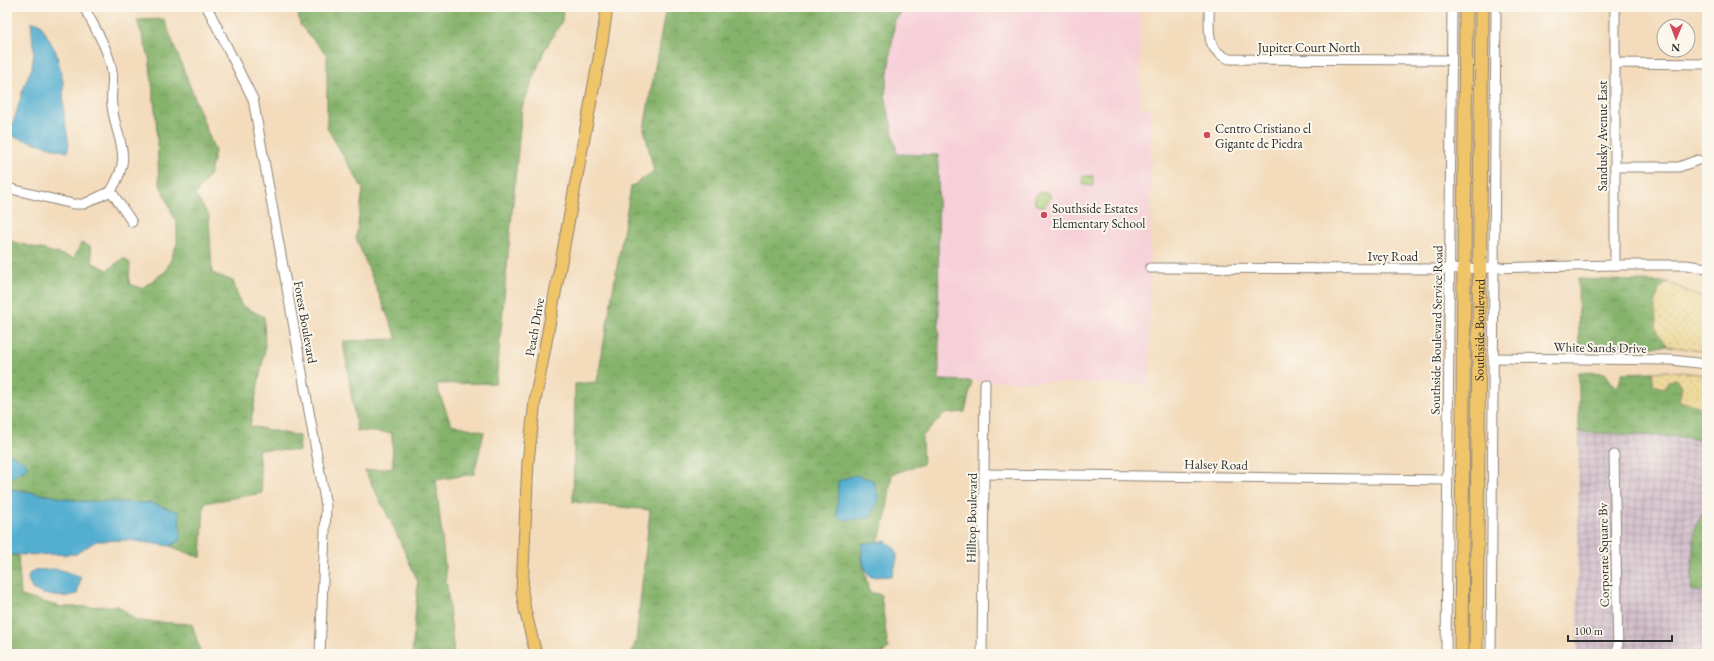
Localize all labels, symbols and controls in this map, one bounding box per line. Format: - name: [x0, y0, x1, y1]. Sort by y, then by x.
- north arrow: [1656, 18, 1696, 58]
- street label: Jupiter Court North: [1257, 39, 1361, 56]
- text: N: [1671, 41, 1680, 55]
- street label: Sandusky Avenue East: [1594, 81, 1611, 191]
- place label: Centro Cristiano el Gigante de Piedra: [1215, 120, 1311, 152]
- marker: Centro Cristiano el Gigante de Piedra: [1202, 130, 1212, 140]
- place label: Southside Estates Elementary School: [1052, 200, 1145, 232]
- marker: Southside Estates Elementary School: [1039, 210, 1049, 220]
- street label: Southside Boulevard Service Road: [1427, 245, 1446, 415]
- street label: Ivey Road: [1368, 248, 1419, 265]
- street label: Southside Boulevard: [1471, 278, 1488, 381]
- street label: Forest Boulevard: [290, 279, 321, 365]
- street label: Peach Drive: [521, 296, 548, 358]
- street label: White Sands Drive: [1553, 338, 1647, 357]
- street label: Halsey Road: [1184, 455, 1248, 474]
- street label: Hilltop Boulevard: [962, 472, 981, 563]
- street label: Corporate Square Bv: [1594, 502, 1613, 607]
- scale bar: [1568, 617, 1672, 643]
- text: 100 m: [1574, 623, 1604, 639]

